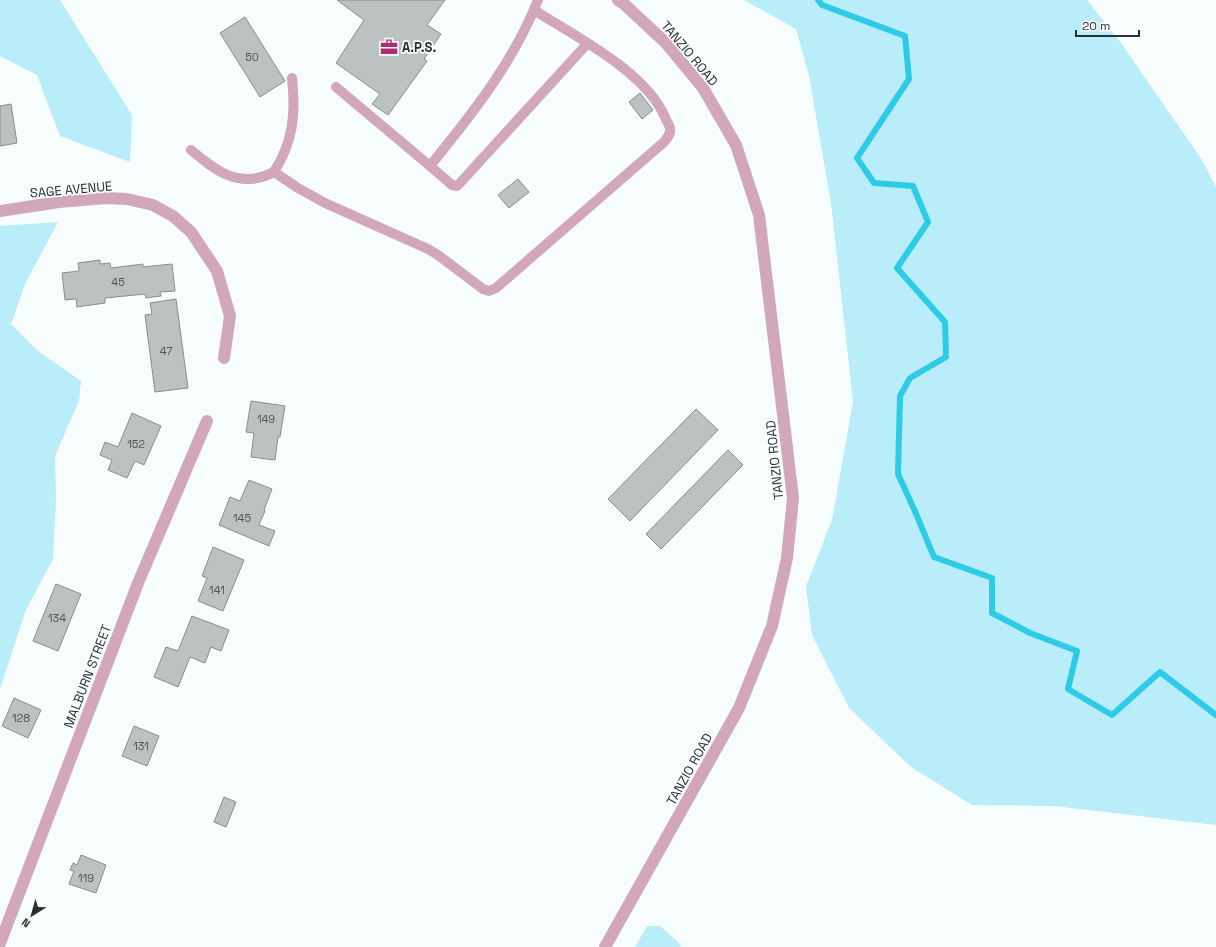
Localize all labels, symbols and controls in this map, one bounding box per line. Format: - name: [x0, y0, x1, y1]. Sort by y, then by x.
- scale bar: [1076, 12, 1139, 38]
- street label: TANZIO ROAD: [657, 17, 722, 89]
- text: 20 m: [1082, 18, 1110, 34]
- office icon: A.P.S.: [379, 37, 399, 57]
- place label: A.P.S.: [402, 39, 436, 56]
- house number: 50: [245, 50, 259, 64]
- street label: SAGE AVENUE: [29, 177, 113, 202]
- house number: 45: [111, 275, 125, 289]
- house number: 47: [160, 344, 172, 358]
- house number: 149: [257, 412, 275, 426]
- street label: TANZIO ROAD: [762, 419, 787, 501]
- house number: 152: [127, 437, 145, 451]
- house number: 145: [233, 511, 251, 525]
- house number: 141: [209, 583, 225, 597]
- house number: 134: [48, 611, 66, 625]
- street label: MALBURN STREET: [60, 622, 115, 730]
- house number: 128: [12, 711, 30, 725]
- street label: TANZIO ROAD: [663, 730, 716, 808]
- house number: 131: [133, 739, 149, 753]
- house number: 119: [78, 871, 94, 885]
- north arrow: [12, 895, 52, 935]
- text: N: [19, 915, 33, 931]

